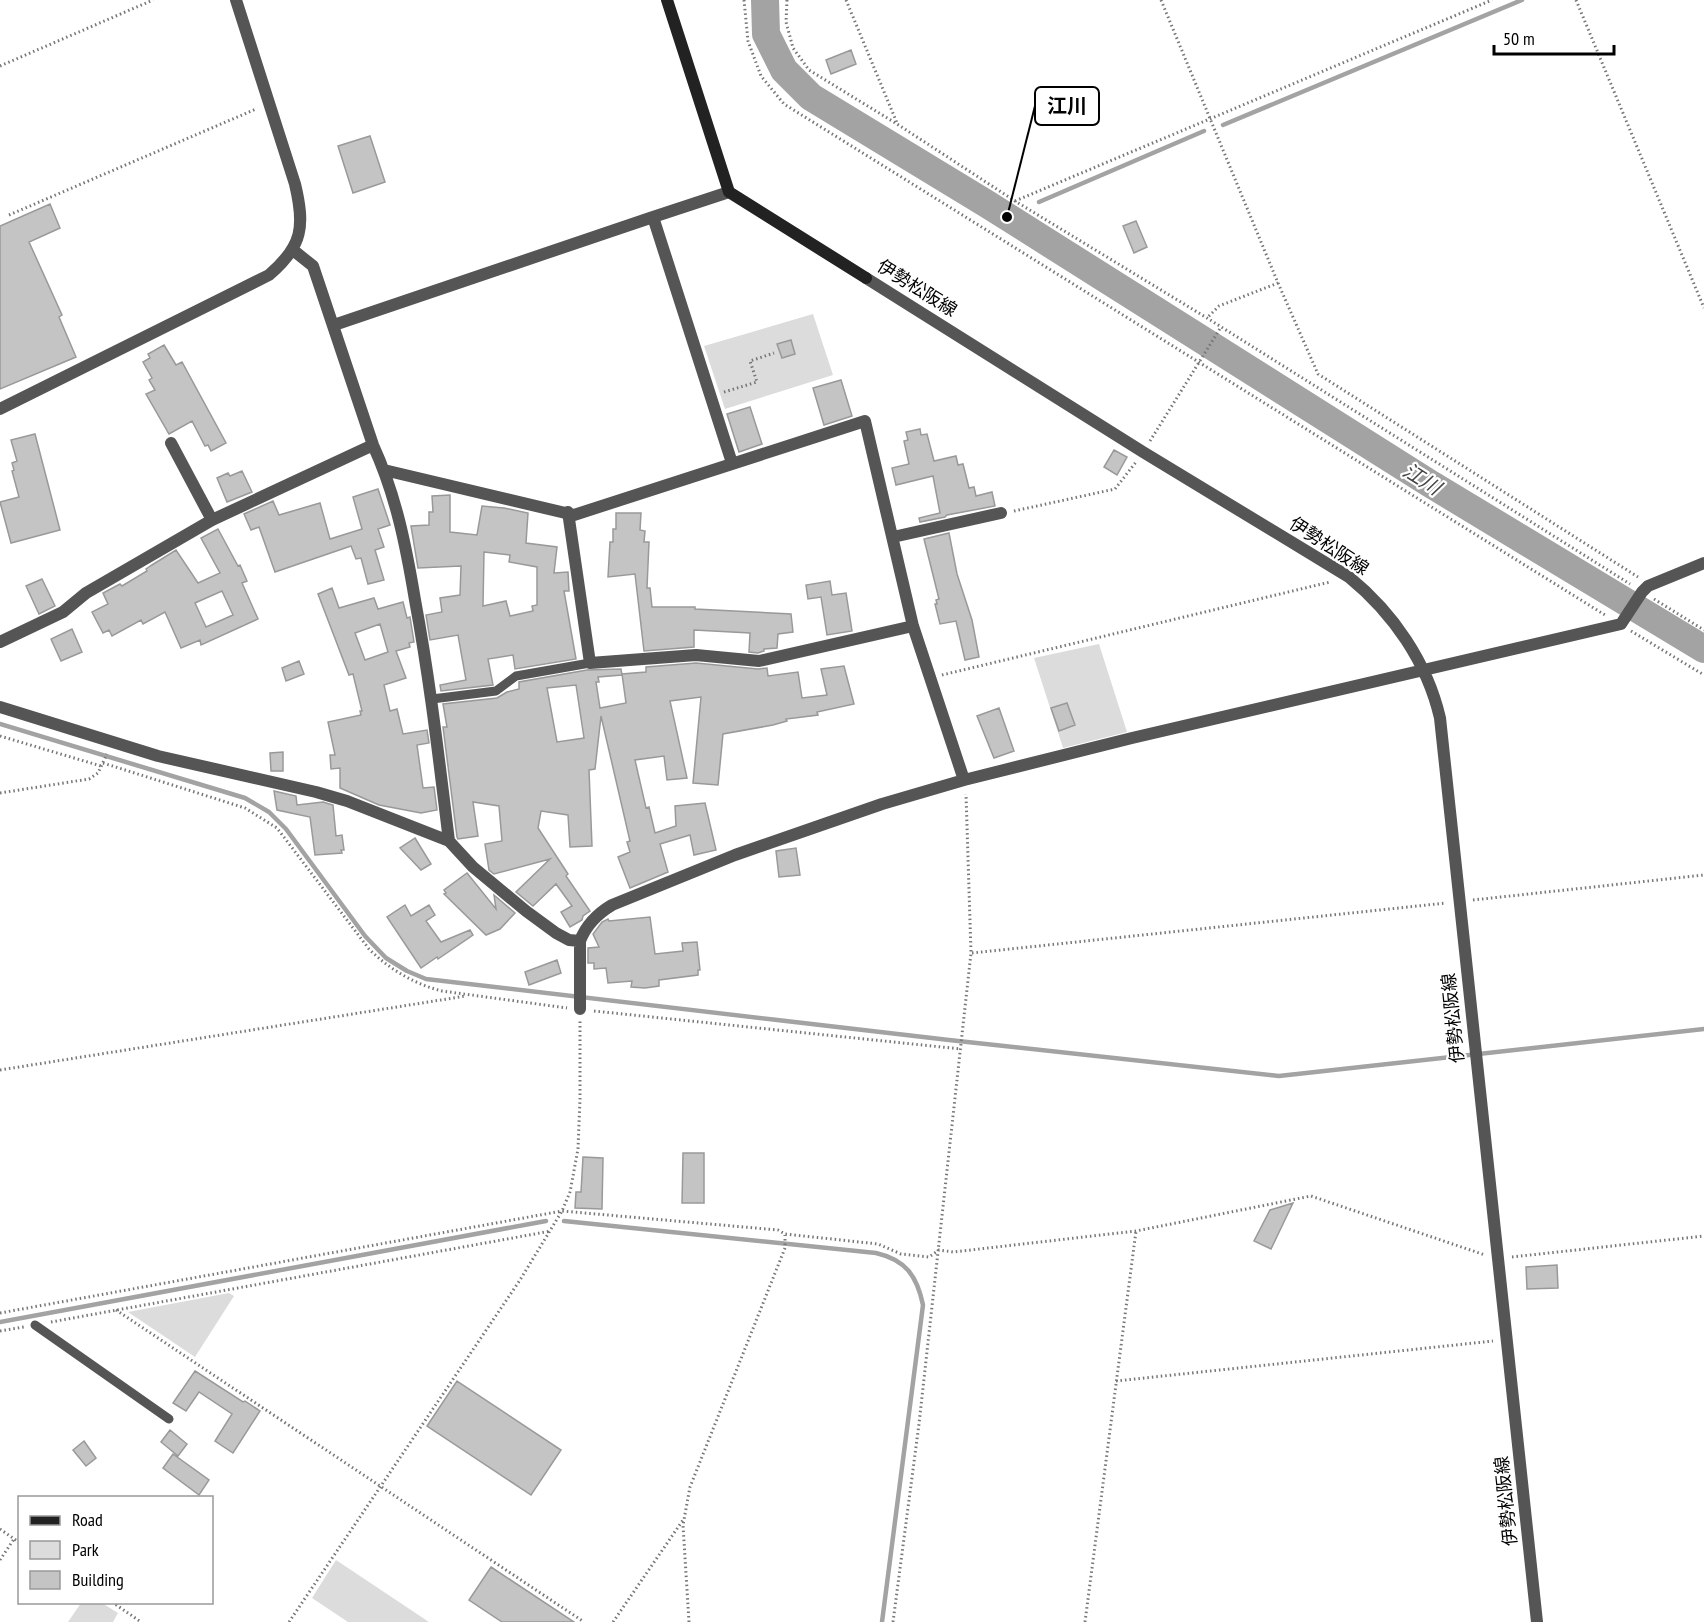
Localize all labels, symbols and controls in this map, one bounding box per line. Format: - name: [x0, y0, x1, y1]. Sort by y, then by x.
- scale bar: [1494, 18, 1614, 56]
- text: 50 m: [1503, 27, 1535, 50]
- callout: 江川: [1035, 87, 1099, 125]
- text: 江川: [1047, 93, 1087, 119]
- street label: 伊勢松阪線: [873, 254, 962, 321]
- water label: 江川: [1398, 457, 1448, 502]
- street label: 伊勢松阪線: [1285, 511, 1373, 580]
- street label: 伊勢松阪線: [1436, 972, 1469, 1064]
- street label: 伊勢松阪線: [1489, 1455, 1522, 1547]
- legend: [18, 1496, 213, 1604]
- text: Road: [72, 1508, 103, 1531]
- text: Park: [72, 1538, 99, 1561]
- text: Building: [72, 1568, 124, 1591]

